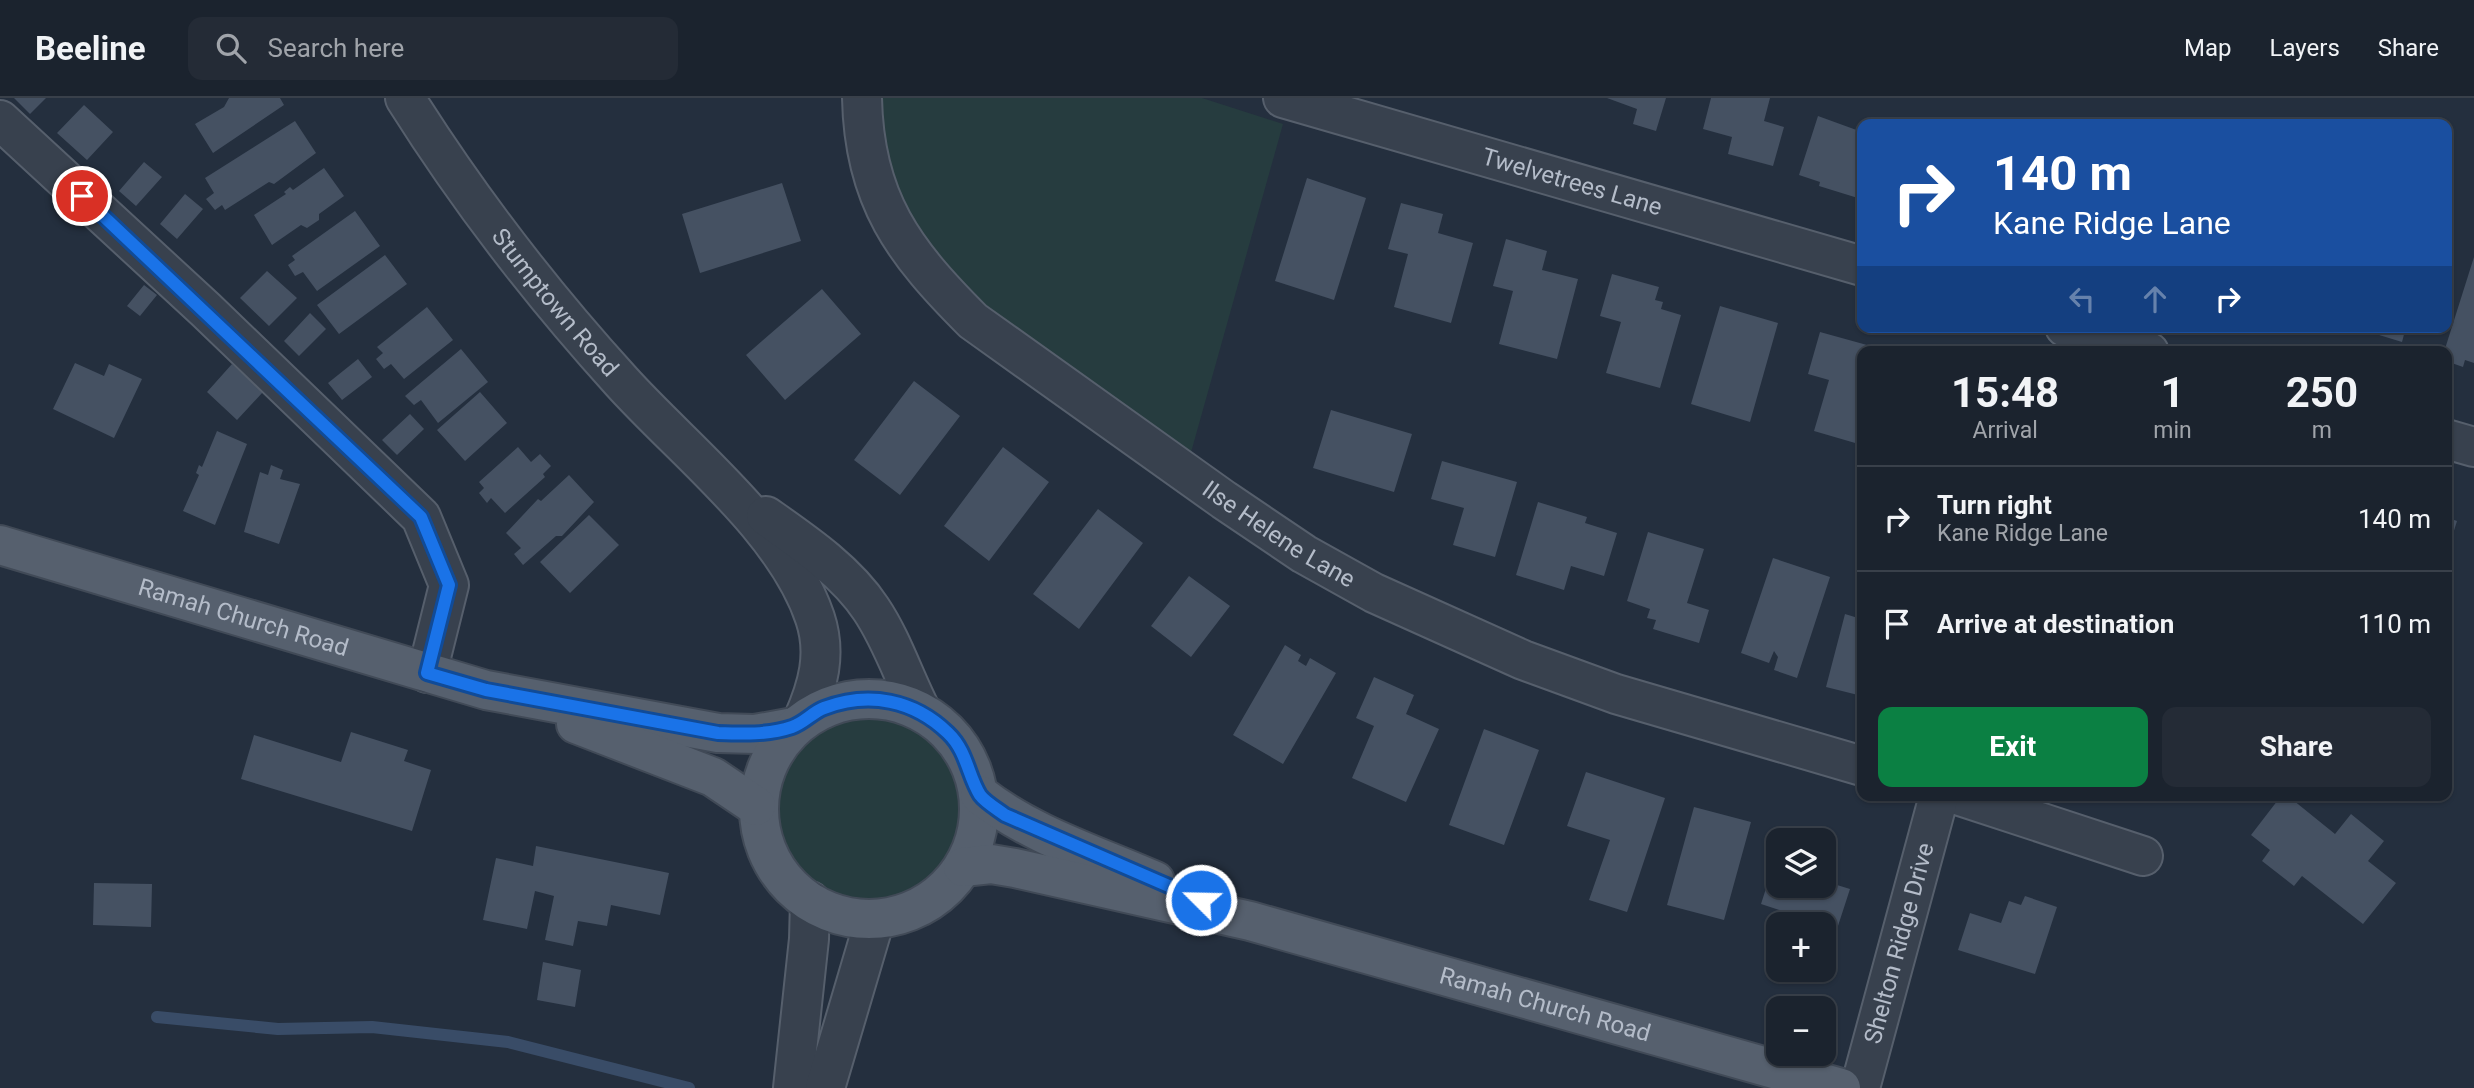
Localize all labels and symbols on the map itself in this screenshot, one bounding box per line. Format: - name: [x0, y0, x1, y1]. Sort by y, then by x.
- street label: Twelvetrees Lane: [1479, 143, 1665, 221]
- pin: [52, 166, 112, 226]
- street label: Stumptown Road: [486, 223, 624, 382]
- street label: Ilse Helene Lane: [1197, 475, 1360, 594]
- street label: Ramah Church Road: [135, 573, 352, 662]
- street label: Shelton Ridge Drive: [1859, 840, 1940, 1047]
- position arrow: [1164, 863, 1238, 937]
- street label: Ramah Church Road: [1436, 961, 1654, 1047]

